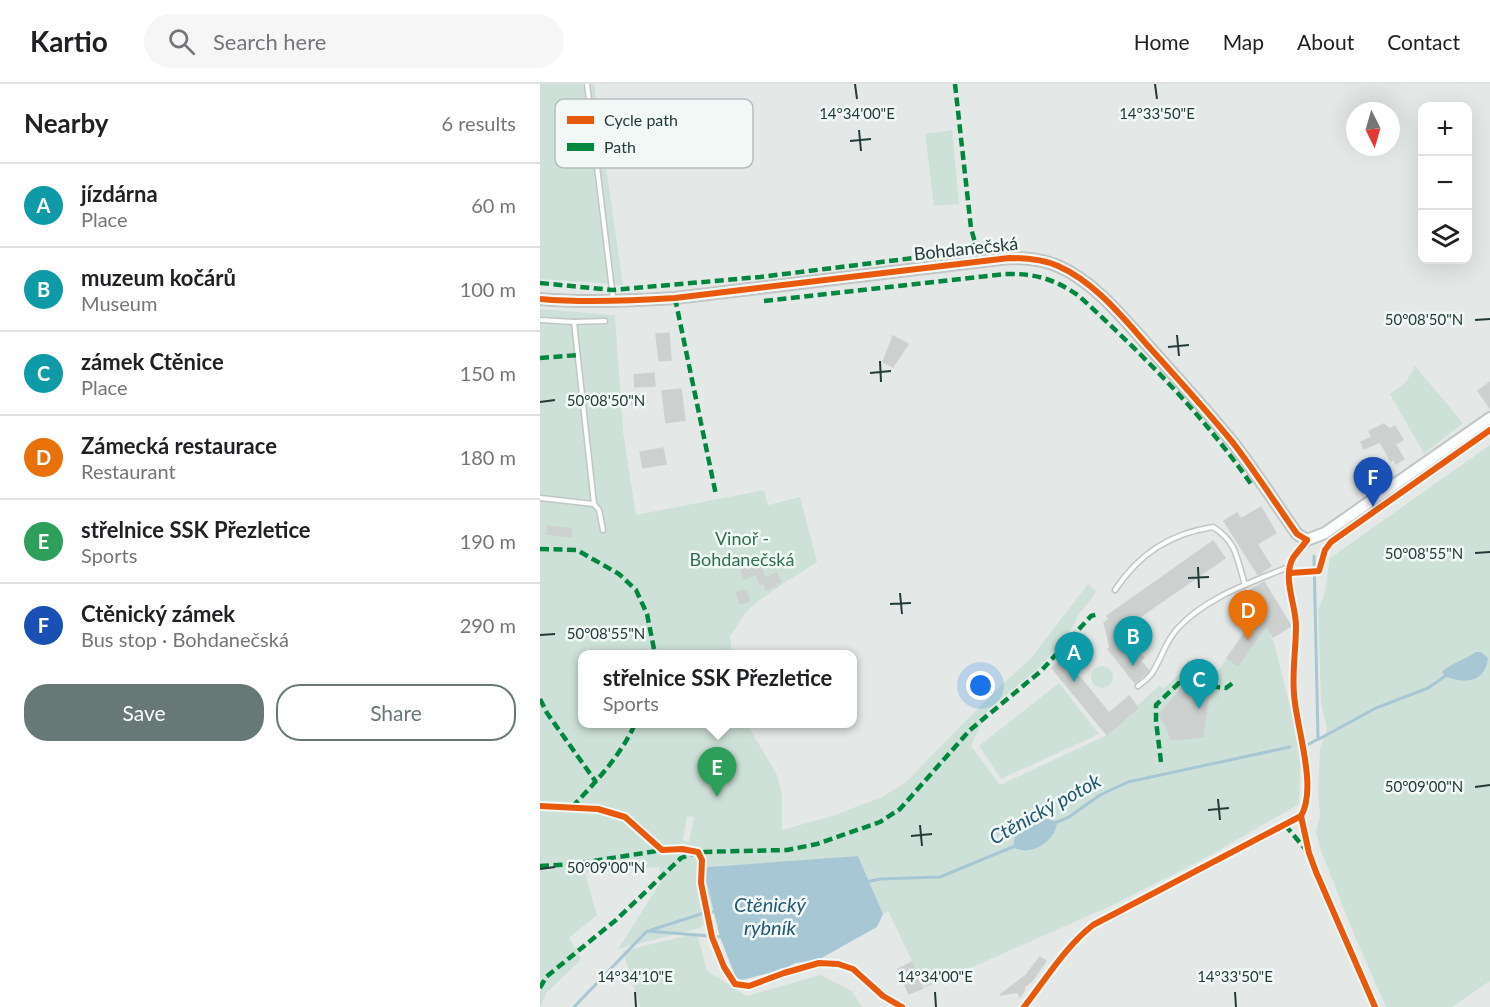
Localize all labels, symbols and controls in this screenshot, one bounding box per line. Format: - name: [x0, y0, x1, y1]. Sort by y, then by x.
- search box: [144, 14, 564, 68]
- text: Kartio: [30, 24, 108, 58]
- icon: search: [165, 25, 198, 58]
- text: Search here: [213, 28, 326, 55]
- text: Home: [1134, 29, 1190, 54]
- text: Map: [1223, 29, 1264, 54]
- text: About: [1297, 29, 1354, 54]
- text: Contact: [1387, 29, 1460, 54]
- legend: [555, 99, 753, 168]
- north arrow: [1346, 102, 1400, 156]
- map controls: [1418, 102, 1472, 264]
- button: +: [1418, 102, 1472, 156]
- text: 14°34'00"E: [819, 104, 895, 122]
- text: 14°33'50"E: [1119, 104, 1195, 122]
- text: Nearby: [24, 107, 109, 139]
- text: Cycle path: [604, 110, 678, 129]
- text: 6 results: [441, 111, 516, 135]
- text: Path: [604, 137, 636, 156]
- button: −: [1418, 156, 1472, 210]
- text: jízdárna: [81, 180, 158, 207]
- text: A: [37, 193, 50, 217]
- text: 60 m: [471, 193, 516, 217]
- text: Place: [81, 207, 128, 231]
- button: layers: [1418, 210, 1472, 264]
- street label: Bohdanečská: [913, 232, 1019, 264]
- text: muzeum kočárů: [81, 264, 236, 291]
- text: B: [37, 277, 50, 301]
- text: 100 m: [460, 277, 516, 301]
- text: Museum: [81, 291, 157, 315]
- text: 50°08'50"N: [1385, 310, 1463, 328]
- text: zámek Ctěnice: [81, 348, 224, 375]
- text: C: [37, 361, 50, 385]
- text: 150 m: [460, 361, 516, 385]
- text: Place: [81, 375, 128, 399]
- text: 50°08'50"N: [567, 391, 645, 409]
- text: Zámecká restaurace: [81, 432, 277, 459]
- text: D: [36, 445, 51, 469]
- text: 180 m: [460, 445, 516, 469]
- pin: F: [1354, 458, 1392, 507]
- text: Restaurant: [81, 459, 176, 483]
- text: střelnice SSK Přezletice: [81, 516, 311, 543]
- park label: Vinoř - Bohdanečská: [690, 527, 794, 570]
- text: E: [38, 529, 49, 553]
- text: 190 m: [460, 529, 516, 553]
- text: Sports: [81, 543, 137, 567]
- text: 50°08'55"N: [1385, 544, 1463, 562]
- pin: D: [1228, 590, 1268, 640]
- text: Ctěnický zámek: [81, 600, 235, 627]
- text: F: [38, 613, 49, 637]
- text: 290 m: [460, 613, 516, 637]
- pin: B: [1114, 616, 1152, 666]
- text: 50°08'55"N: [567, 624, 645, 642]
- text: Bus stop · Bohdanečská: [81, 627, 289, 651]
- pin: A: [1054, 632, 1094, 682]
- popup: [578, 650, 857, 728]
- pin: C: [1180, 660, 1218, 709]
- text: střelnice SSK Přezletice: [603, 664, 832, 691]
- your location: [966, 671, 995, 700]
- button: Save: [24, 684, 264, 741]
- button: Share: [276, 684, 516, 741]
- text: Sports: [603, 691, 659, 715]
- pin: E: [698, 748, 736, 797]
- water label: Ctěnický potok: [985, 767, 1105, 849]
- text: 50°09'00"N: [1385, 777, 1463, 795]
- text: 50°09'00"N: [567, 858, 645, 876]
- water label: Ctěnický rybník: [734, 892, 806, 939]
- text: 14°34'10"E: [597, 967, 673, 985]
- text: 14°34'00"E: [897, 967, 973, 985]
- text: 14°33'50"E: [1197, 967, 1273, 985]

